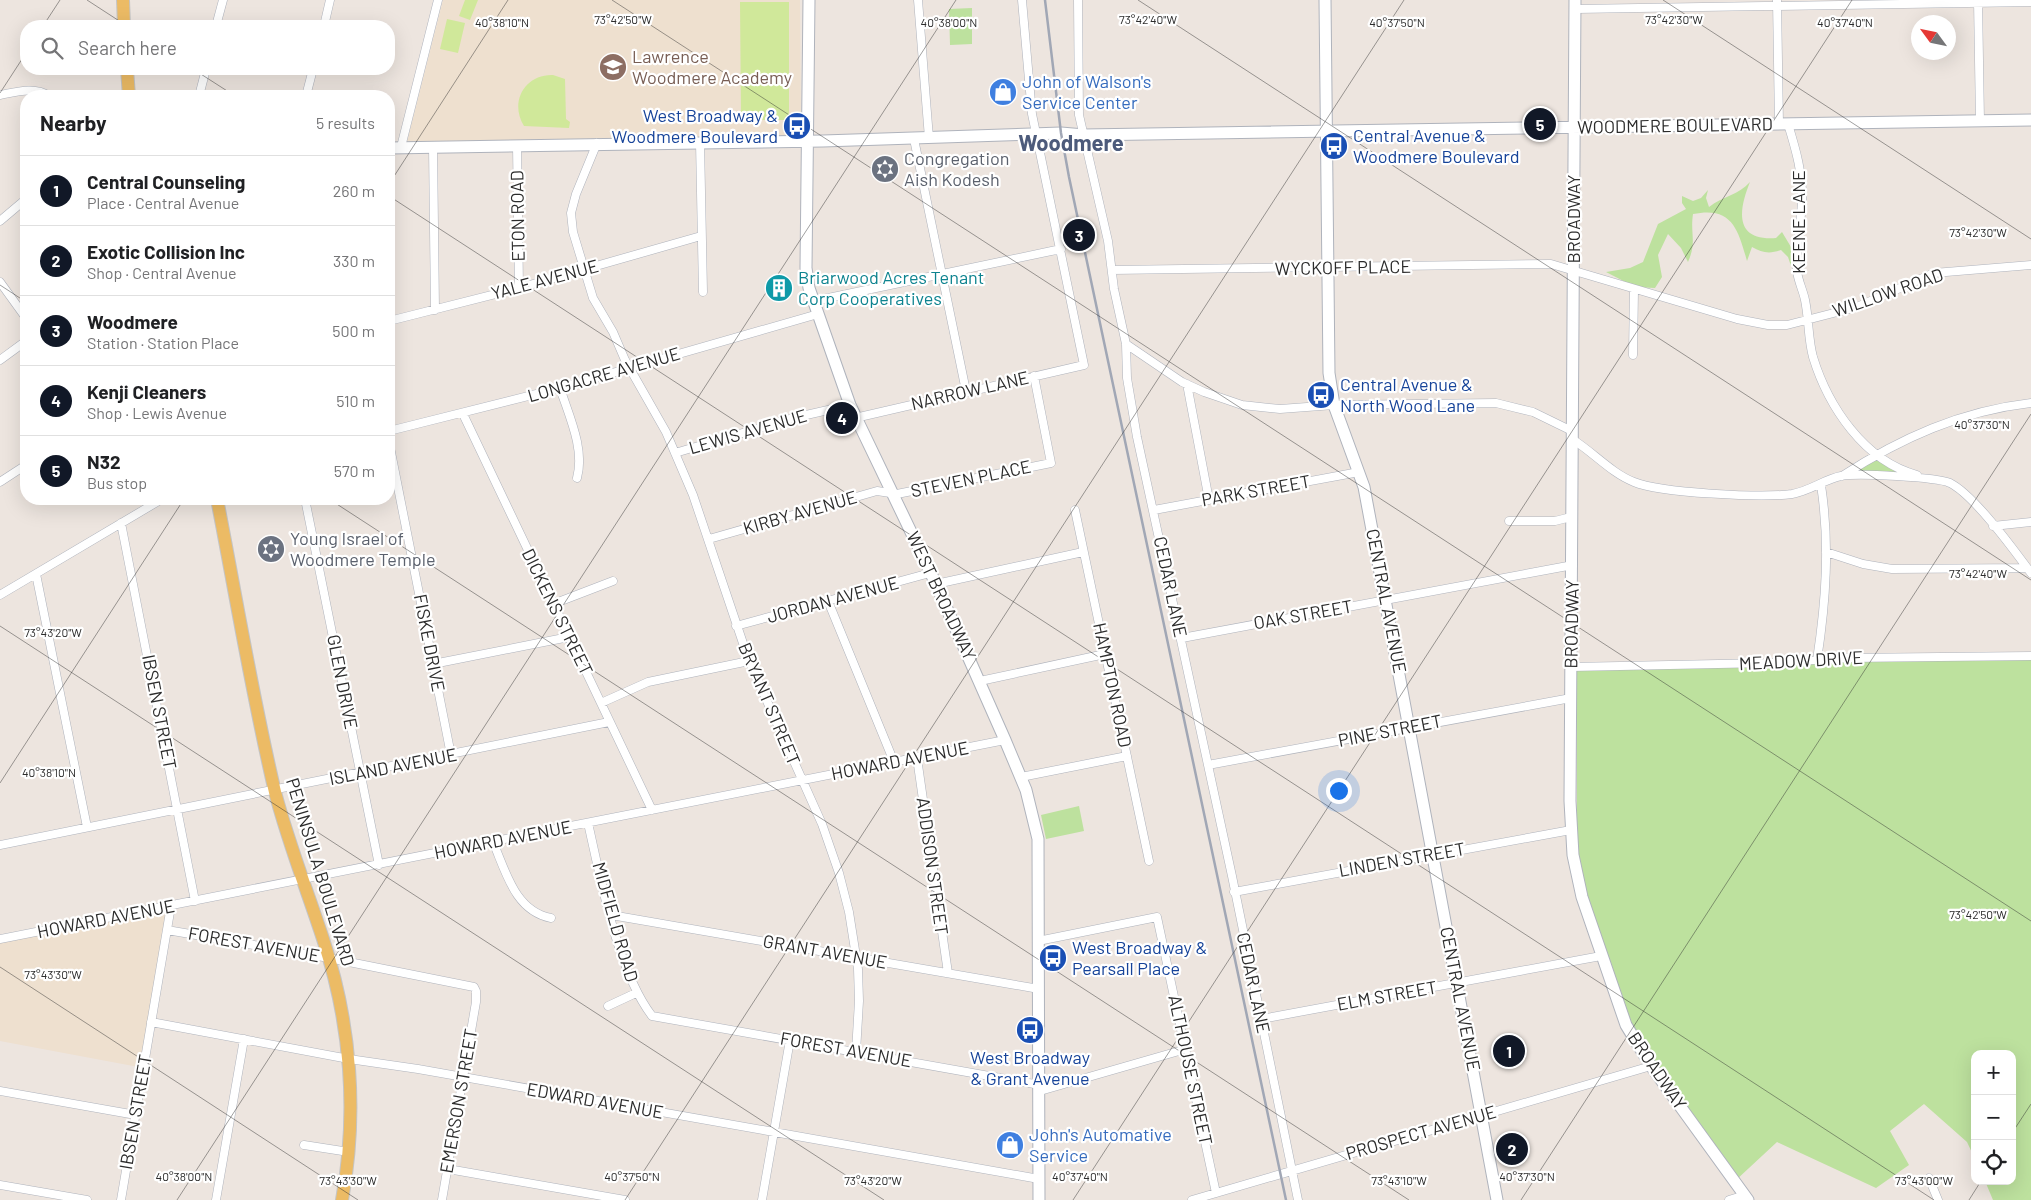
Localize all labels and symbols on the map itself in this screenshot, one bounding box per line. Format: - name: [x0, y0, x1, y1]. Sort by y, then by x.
- text: 73°42'50"W: [594, 12, 652, 26]
- text: 73°42'40"W: [1119, 12, 1177, 26]
- text: 73°42'30"W: [1645, 12, 1703, 26]
- text: 40°38'10"N: [475, 15, 529, 29]
- text: 40°38'00"N: [921, 15, 977, 29]
- text: 40°37'50"N: [1369, 15, 1425, 29]
- text: 40°37'40"N: [1817, 15, 1873, 29]
- north arrow: [1911, 15, 1956, 60]
- place label: Lawrence Woodmere Academy: [632, 45, 792, 88]
- school or university icon: Lawrence Woodmere Academy: [598, 52, 628, 82]
- place label: John of Walson's Service Center: [1022, 70, 1151, 113]
- shop icon: John of Walson's Service Center: [988, 77, 1018, 107]
- place label: West Broadway & Woodmere Boulevard: [612, 104, 778, 147]
- pin: 5: [1524, 105, 1556, 143]
- bus stop icon: West Broadway & Woodmere Boulevard: [782, 111, 812, 141]
- street label: WOODMERE BOULEVARD: [1577, 112, 1773, 138]
- place label: Central Avenue & Woodmere Boulevard: [1353, 124, 1519, 167]
- district label: Woodmere: [1018, 129, 1124, 155]
- bus stop icon: Central Avenue & Woodmere Boulevard: [1319, 131, 1349, 161]
- place label: Congregation Aish Kodesh: [904, 147, 1010, 190]
- synagogue icon: Congregation Aish Kodesh: [870, 154, 900, 184]
- street label: ETON ROAD: [505, 170, 529, 262]
- street label: KEENE LANE: [1787, 170, 1809, 274]
- street label: BROADWAY: [1562, 174, 1584, 264]
- pin: 3: [1063, 216, 1095, 254]
- text: 73°42'30"W: [1949, 225, 2007, 239]
- street label: YALE AVENUE: [489, 254, 601, 304]
- street label: WYCKOFF PLACE: [1274, 255, 1411, 279]
- street label: WILLOW ROAD: [1829, 263, 1946, 321]
- place label: Briarwood Acres Tenant Corp Cooperatives: [798, 266, 984, 309]
- building icon: Briarwood Acres Tenant Corp Cooperatives: [764, 273, 794, 303]
- street label: LONGACRE AVENUE: [525, 342, 683, 406]
- street label: NARROW LANE: [909, 366, 1031, 414]
- place label: Central Avenue & North Wood Lane: [1340, 373, 1475, 416]
- bus stop icon: Central Avenue & North Wood Lane: [1306, 380, 1336, 410]
- pin: 4: [826, 399, 858, 437]
- street label: LEWIS AVENUE: [686, 404, 809, 458]
- text: 40°37'30"N: [1954, 417, 2010, 431]
- street label: STEVEN PLACE: [909, 455, 1033, 502]
- street label: PARK STREET: [1200, 470, 1312, 510]
- street label: KIRBY AVENUE: [740, 485, 859, 539]
- place label: Young Israel of Woodmere Temple: [290, 527, 436, 570]
- street label: CENTRAL AVENUE: [1362, 527, 1412, 675]
- street label: WEST BROADWAY: [902, 528, 981, 663]
- synagogue icon: Young Israel of Woodmere Temple: [256, 534, 286, 564]
- street label: CEDAR LANE: [1150, 534, 1192, 639]
- street label: DICKENS STREET: [518, 545, 598, 679]
- text: 73°42'40"W: [1949, 566, 2007, 580]
- street label: JORDAN AVENUE: [764, 571, 901, 627]
- street label: BROADWAY: [1559, 579, 1583, 669]
- street label: FISKE DRIVE: [410, 592, 450, 693]
- street label: OAK STREET: [1252, 594, 1354, 634]
- street label: HAMPTON ROAD: [1089, 620, 1137, 749]
- text: 73°43'20"W: [24, 625, 82, 639]
- street label: GLEN DRIVE: [323, 633, 363, 731]
- street label: BRYANT STREET: [734, 639, 806, 768]
- street label: MEADOW DRIVE: [1738, 646, 1864, 674]
- street label: IBSEN STREET: [138, 653, 182, 771]
- street label: PINE STREET: [1336, 709, 1444, 751]
- street label: HOWARD AVENUE: [829, 736, 970, 784]
- street label: ISLAND AVENUE: [327, 743, 459, 789]
- text: 40°38'10"N: [22, 765, 76, 779]
- street label: PENINSULA BOULEVARD: [282, 775, 360, 968]
- your location: [1326, 778, 1352, 804]
- street label: ADDISON STREET: [912, 796, 954, 936]
- street label: HOWARD AVENUE: [432, 815, 573, 863]
- street label: LINDEN STREET: [1337, 837, 1467, 881]
- street label: MIDFIELD ROAD: [588, 859, 644, 984]
- street label: HOWARD AVENUE: [35, 894, 176, 942]
- text: 73°42'50"W: [1949, 907, 2007, 921]
- street label: FOREST AVENUE: [187, 922, 322, 966]
- street label: CENTRAL AVENUE: [1436, 925, 1486, 1073]
- street label: GRANT AVENUE: [761, 929, 889, 973]
- street label: CEDAR LANE: [1233, 930, 1275, 1035]
- place label: West Broadway & Pearsall Place: [1072, 936, 1207, 979]
- bus stop icon: West Broadway & Pearsall Place: [1038, 943, 1068, 973]
- text: 73°43'30"W: [24, 967, 82, 981]
- street label: ELM STREET: [1335, 975, 1438, 1015]
- street label: ALTHOUSE STREET: [1164, 993, 1218, 1147]
- bus stop icon: West Broadway & Grant Avenue: [1015, 1015, 1045, 1045]
- street label: EMERSON STREET: [434, 1027, 482, 1175]
- street label: FOREST AVENUE: [779, 1027, 914, 1071]
- street label: BROADWAY: [1624, 1027, 1692, 1114]
- pin: 1: [1493, 1032, 1525, 1070]
- place label: West Broadway & Grant Avenue: [970, 1046, 1090, 1089]
- street label: IBSEN STREET: [114, 1053, 156, 1171]
- street label: EDWARD AVENUE: [525, 1077, 665, 1123]
- street label: PROSPECT AVENUE: [1343, 1100, 1499, 1164]
- place label: John's Automative Service: [1029, 1123, 1172, 1166]
- shop icon: John's Automative Service: [995, 1130, 1025, 1160]
- pin: 2: [1496, 1130, 1528, 1168]
- text: 40°38'00"N: [156, 1169, 212, 1183]
- text: 40°37'50"N: [604, 1169, 660, 1183]
- text: 40°37'40"N: [1052, 1169, 1108, 1183]
- text: 40°37'30"N: [1499, 1169, 1555, 1183]
- text: 73°43'30"W: [319, 1173, 377, 1187]
- text: 73°43'20"W: [844, 1173, 902, 1187]
- text: 73°43'10"W: [1371, 1173, 1427, 1187]
- text: 73°43'00"W: [1895, 1173, 1953, 1187]

